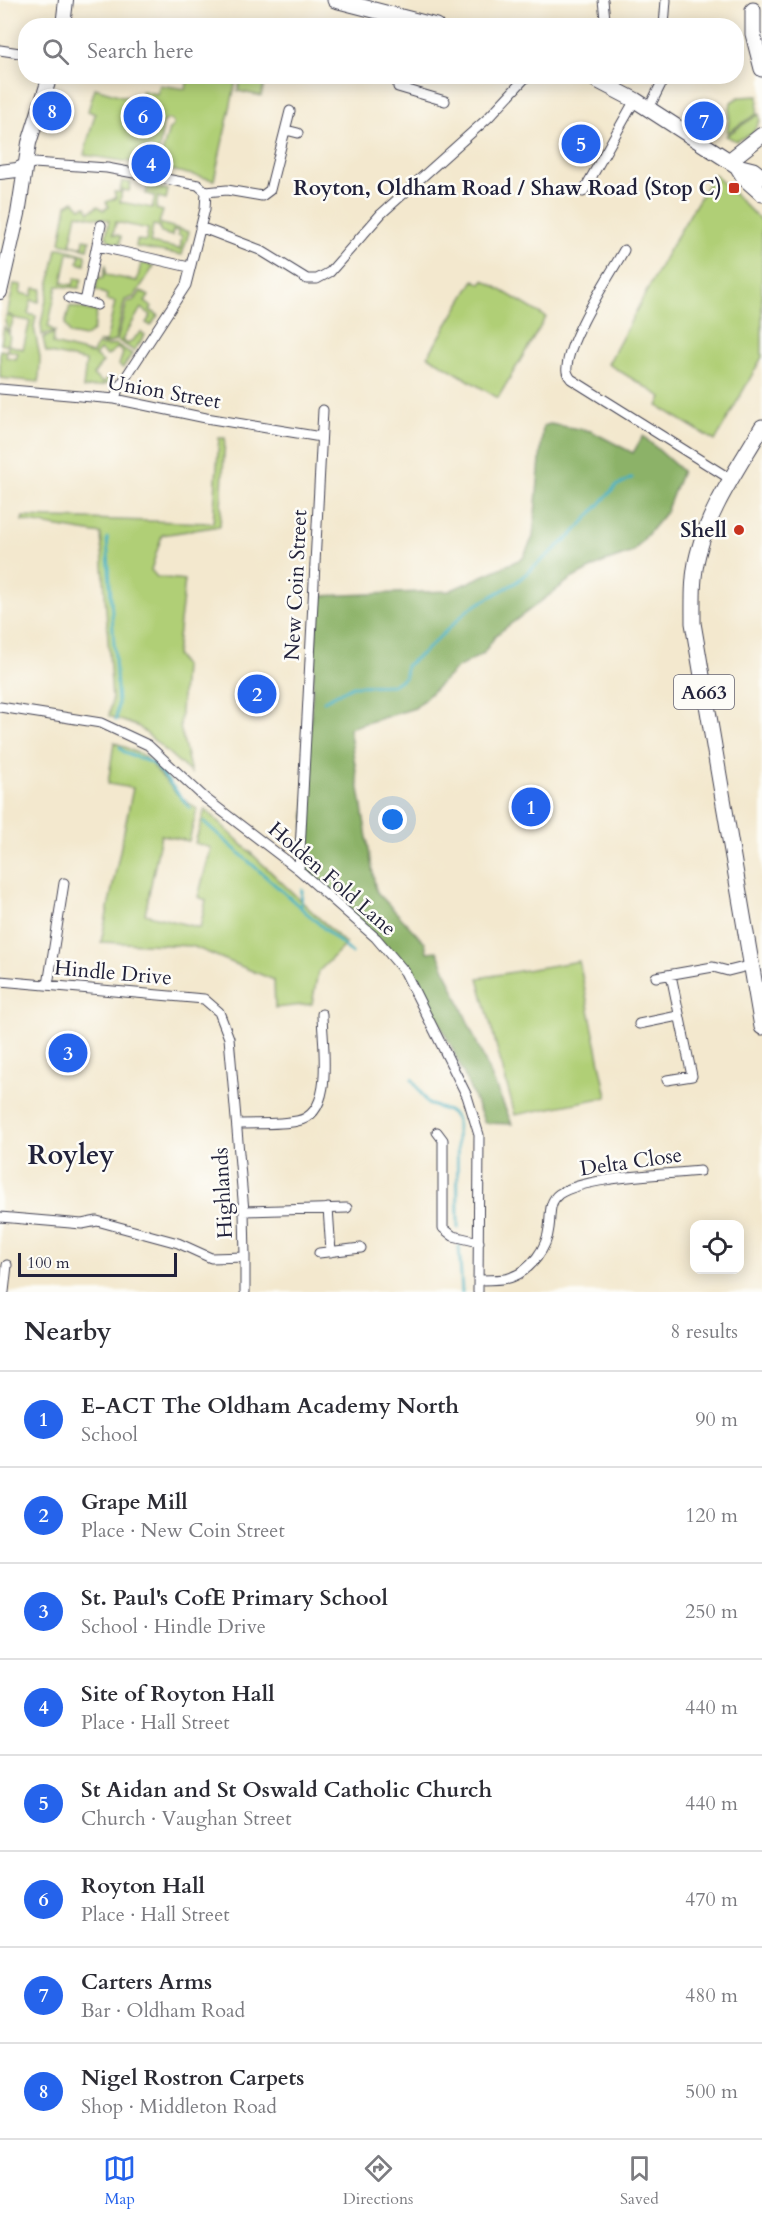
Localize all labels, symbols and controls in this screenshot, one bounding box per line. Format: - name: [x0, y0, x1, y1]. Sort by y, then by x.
- search box: [18, 18, 744, 84]
- icon: search: [39, 35, 72, 68]
- text: Search here: [87, 36, 194, 66]
- pin: 8: [32, 88, 72, 134]
- pin: 6: [124, 94, 162, 138]
- pin: 7: [684, 98, 724, 144]
- pin: 5: [562, 122, 600, 166]
- pin: 4: [132, 142, 170, 186]
- place label: Royton, Oldham Road / Shaw Road (Stop C): [293, 174, 722, 203]
- marker: Royton, Oldham Road / Shaw Road (Stop C): [727, 181, 741, 195]
- street label: Union Street: [105, 368, 223, 416]
- street label: New Coin Street: [278, 508, 314, 661]
- place label: Shell: [680, 516, 727, 545]
- marker: Shell: [732, 523, 746, 537]
- pin: 2: [238, 672, 276, 716]
- road number: A663: [674, 675, 734, 709]
- pin: 1: [512, 784, 550, 830]
- your location: [378, 805, 407, 834]
- street label: Holden Fold Lane: [262, 815, 402, 943]
- street label: Hindle Drive: [53, 953, 173, 993]
- pin: 3: [48, 1030, 88, 1076]
- district label: Royley: [28, 1137, 115, 1174]
- street label: Delta Close: [578, 1141, 684, 1183]
- street label: Highlands: [206, 1147, 240, 1239]
- map controls: [690, 1220, 744, 1274]
- button: locate: [690, 1220, 744, 1274]
- scale bar: [18, 1250, 177, 1278]
- text: 100 m: [27, 1252, 69, 1274]
- text: Nearby: [24, 1314, 112, 1349]
- text: 8 results: [670, 1318, 738, 1345]
- text: E-ACT The Oldham Academy North: [81, 1391, 459, 1421]
- text: 1: [38, 1406, 49, 1433]
- text: 90 m: [695, 1406, 738, 1433]
- text: School: [81, 1421, 138, 1448]
- text: Grape Mill: [81, 1487, 188, 1517]
- text: 2: [38, 1502, 49, 1529]
- text: 120 m: [685, 1502, 738, 1529]
- text: Place · New Coin Street: [81, 1517, 285, 1544]
- text: St. Paul's CofE Primary School: [81, 1583, 388, 1613]
- text: 3: [38, 1598, 49, 1625]
- text: 250 m: [685, 1598, 738, 1625]
- text: School · Hindle Drive: [81, 1613, 266, 1640]
- text: Site of Royton Hall: [81, 1679, 275, 1709]
- text: 4: [38, 1694, 49, 1721]
- text: 440 m: [685, 1694, 738, 1721]
- text: Place · Hall Street: [81, 1709, 230, 1736]
- text: St Aidan and St Oswald Catholic Church: [81, 1775, 492, 1805]
- text: 5: [38, 1790, 49, 1817]
- text: 440 m: [685, 1790, 738, 1817]
- text: Church · Vaughan Street: [81, 1805, 291, 1832]
- text: Royton Hall: [81, 1871, 205, 1901]
- text: 6: [38, 1886, 49, 1913]
- text: 470 m: [685, 1886, 738, 1913]
- text: Place · Hall Street: [81, 1901, 230, 1928]
- text: Carters Arms: [81, 1967, 212, 1997]
- text: 7: [38, 1982, 49, 2009]
- text: 480 m: [685, 1982, 738, 2009]
- text: Bar · Oldham Road: [81, 1997, 245, 2024]
- text: Nigel Rostron Carpets: [81, 2063, 304, 2093]
- text: 8: [38, 2078, 49, 2105]
- text: 500 m: [685, 2078, 738, 2105]
- text: Shop · Middleton Road: [81, 2093, 277, 2120]
- tab: Map: [103, 2152, 136, 2210]
- tab: Directions: [343, 2152, 413, 2210]
- tab: Saved: [620, 2152, 659, 2210]

